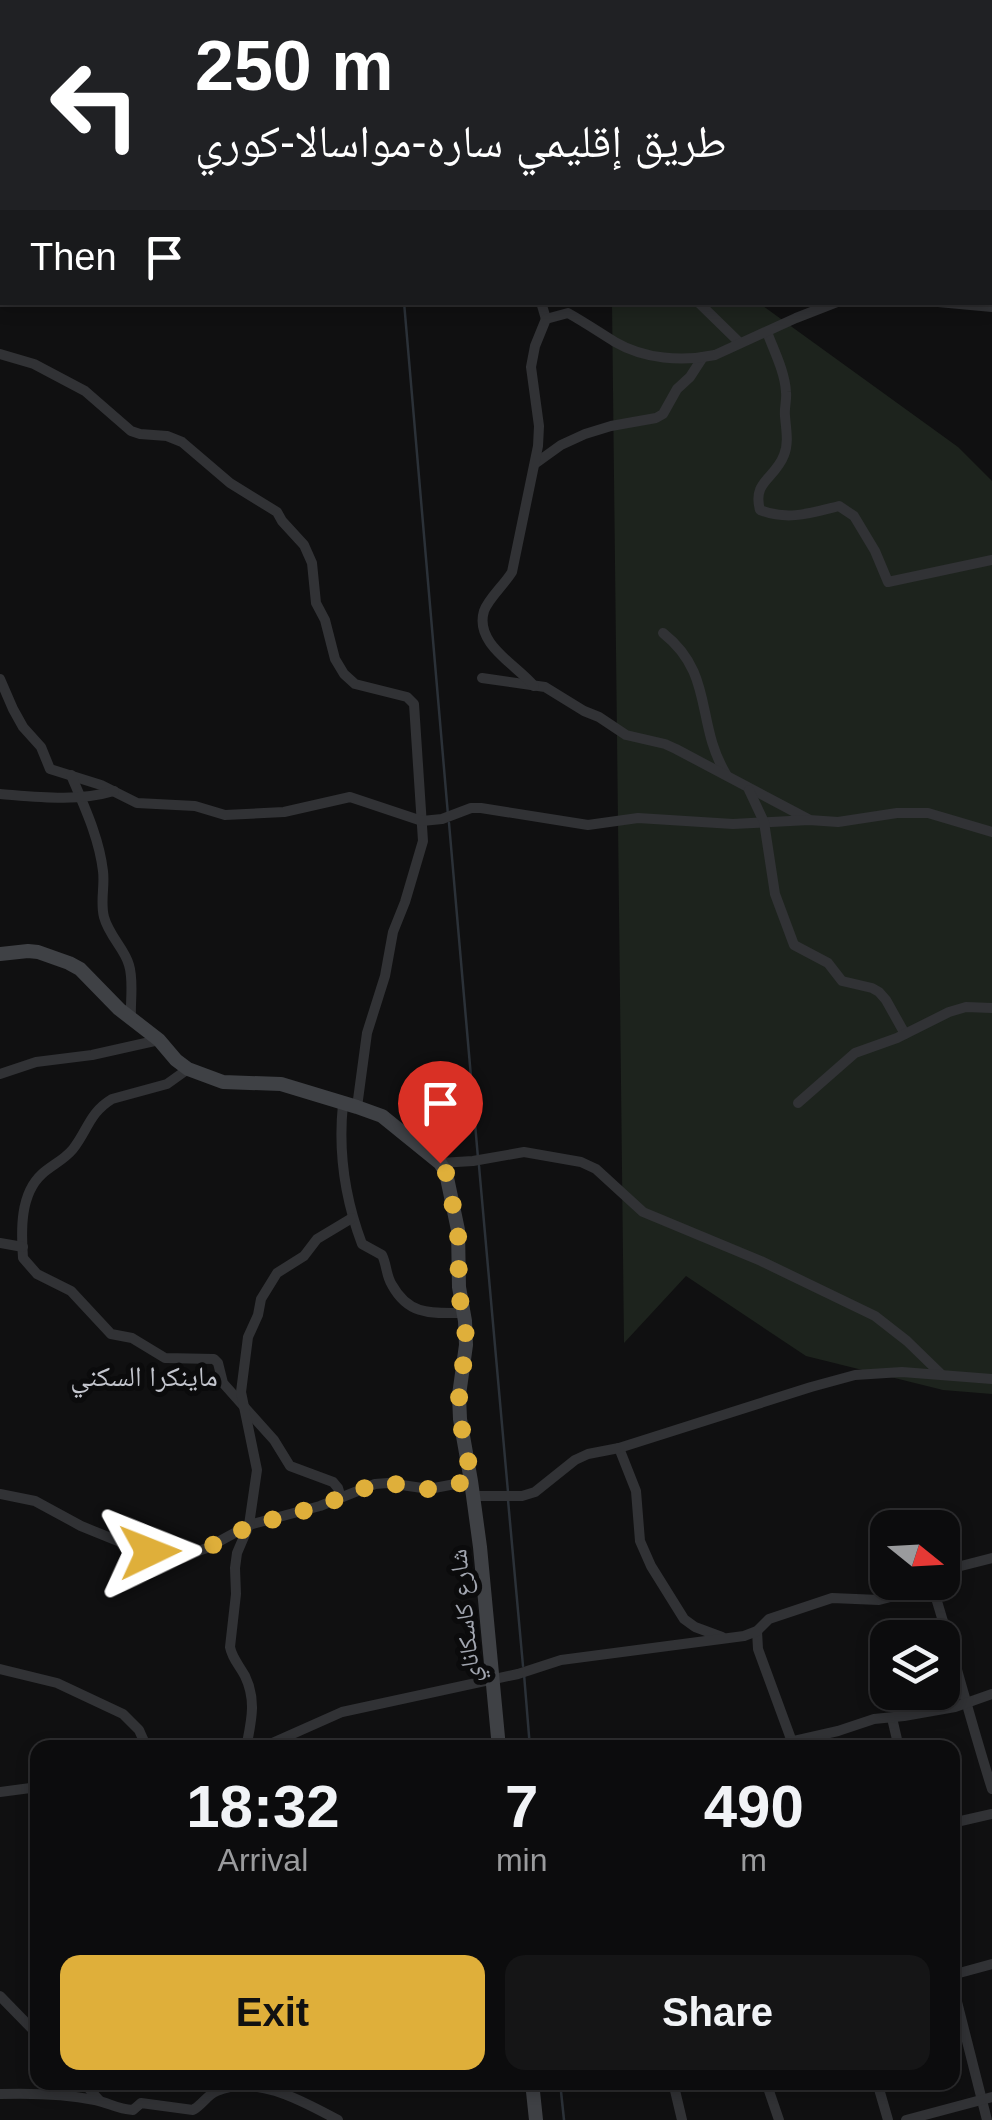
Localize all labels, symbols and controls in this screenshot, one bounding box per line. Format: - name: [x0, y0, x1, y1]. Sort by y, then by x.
- text: 250 m: [195, 27, 393, 105]
- icon: left: [30, 40, 160, 170]
- text: طريق إقليمي ساره-مواسالا-كوري: [195, 116, 727, 167]
- icon: arrive: [137, 230, 192, 285]
- text: Then: [30, 236, 117, 278]
- pin: [398, 1061, 483, 1164]
- icon: arrive: [413, 1076, 468, 1131]
- district label: ماينكرا السكني: [70, 1361, 218, 1399]
- position arrow: [98, 1500, 202, 1604]
- north arrow: [870, 1510, 960, 1600]
- map controls: [870, 1510, 960, 1710]
- street label: شارع كاسكاناي: [443, 1547, 491, 1684]
- button: layers: [870, 1620, 960, 1710]
- text: 18:32: [186, 1773, 340, 1840]
- text: 7: [505, 1773, 538, 1840]
- text: 490: [704, 1773, 804, 1840]
- text: Arrival: [218, 1842, 308, 1878]
- text: min: [496, 1842, 547, 1878]
- text: m: [740, 1842, 767, 1878]
- button: Exit: [60, 1955, 485, 2070]
- button: Share: [505, 1955, 930, 2070]

